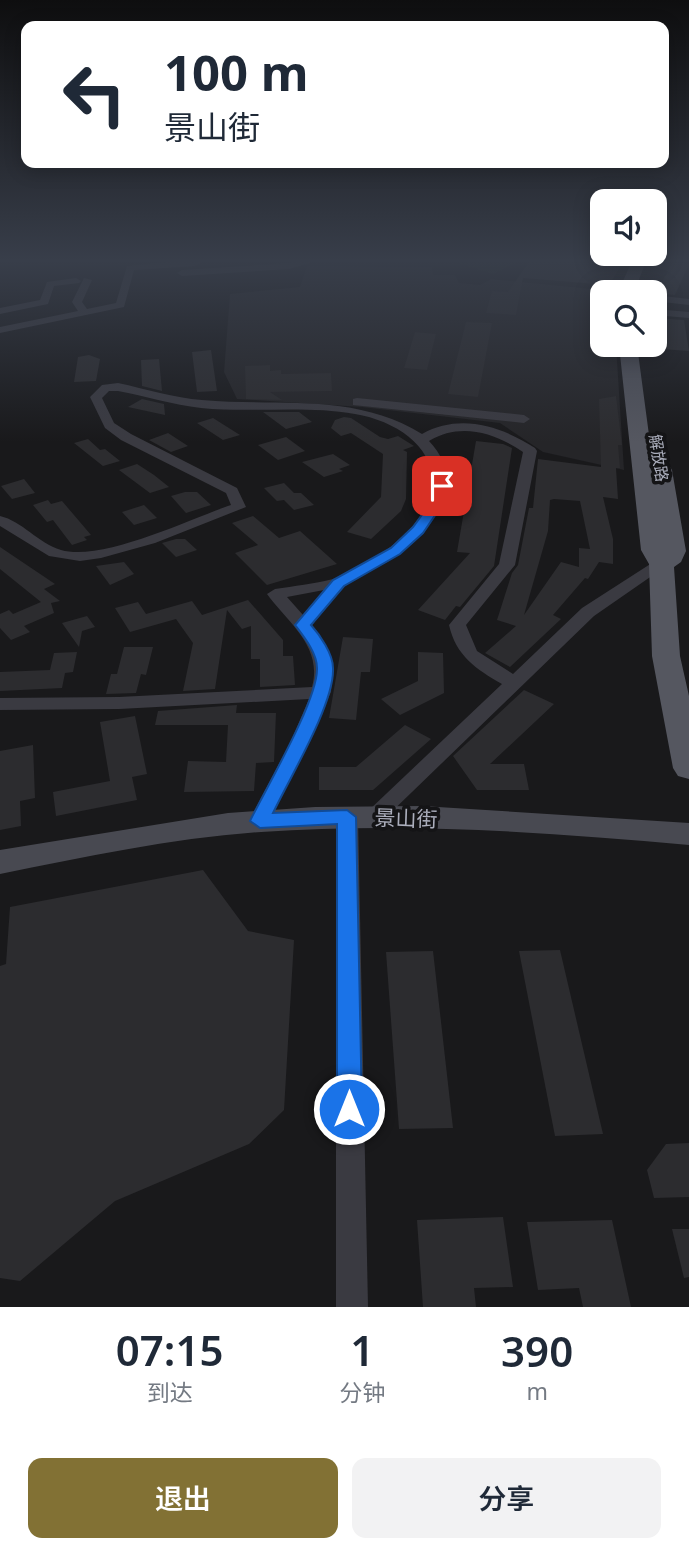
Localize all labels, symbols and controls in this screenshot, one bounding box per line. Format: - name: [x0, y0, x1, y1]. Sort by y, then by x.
- text: 100 m: [164, 39, 309, 105]
- icon: left: [49, 49, 140, 140]
- text: 景山街: [164, 105, 260, 148]
- map controls: [590, 189, 667, 357]
- button: sound: [590, 189, 667, 266]
- button: search: [590, 280, 667, 357]
- street label: 解放路: [644, 433, 674, 483]
- pin: [412, 456, 472, 516]
- icon: arrive: [423, 467, 461, 505]
- street label: 景山街: [374, 803, 438, 833]
- position arrow: [312, 1072, 386, 1146]
- text: 07:15: [116, 1321, 224, 1378]
- text: 1: [350, 1321, 374, 1378]
- text: 390: [501, 1322, 573, 1379]
- text: m: [526, 1375, 548, 1407]
- text: 到达: [147, 1376, 193, 1408]
- text: 分钟: [339, 1376, 385, 1408]
- button: 退出: [28, 1458, 338, 1538]
- button: 分享: [352, 1458, 661, 1538]

